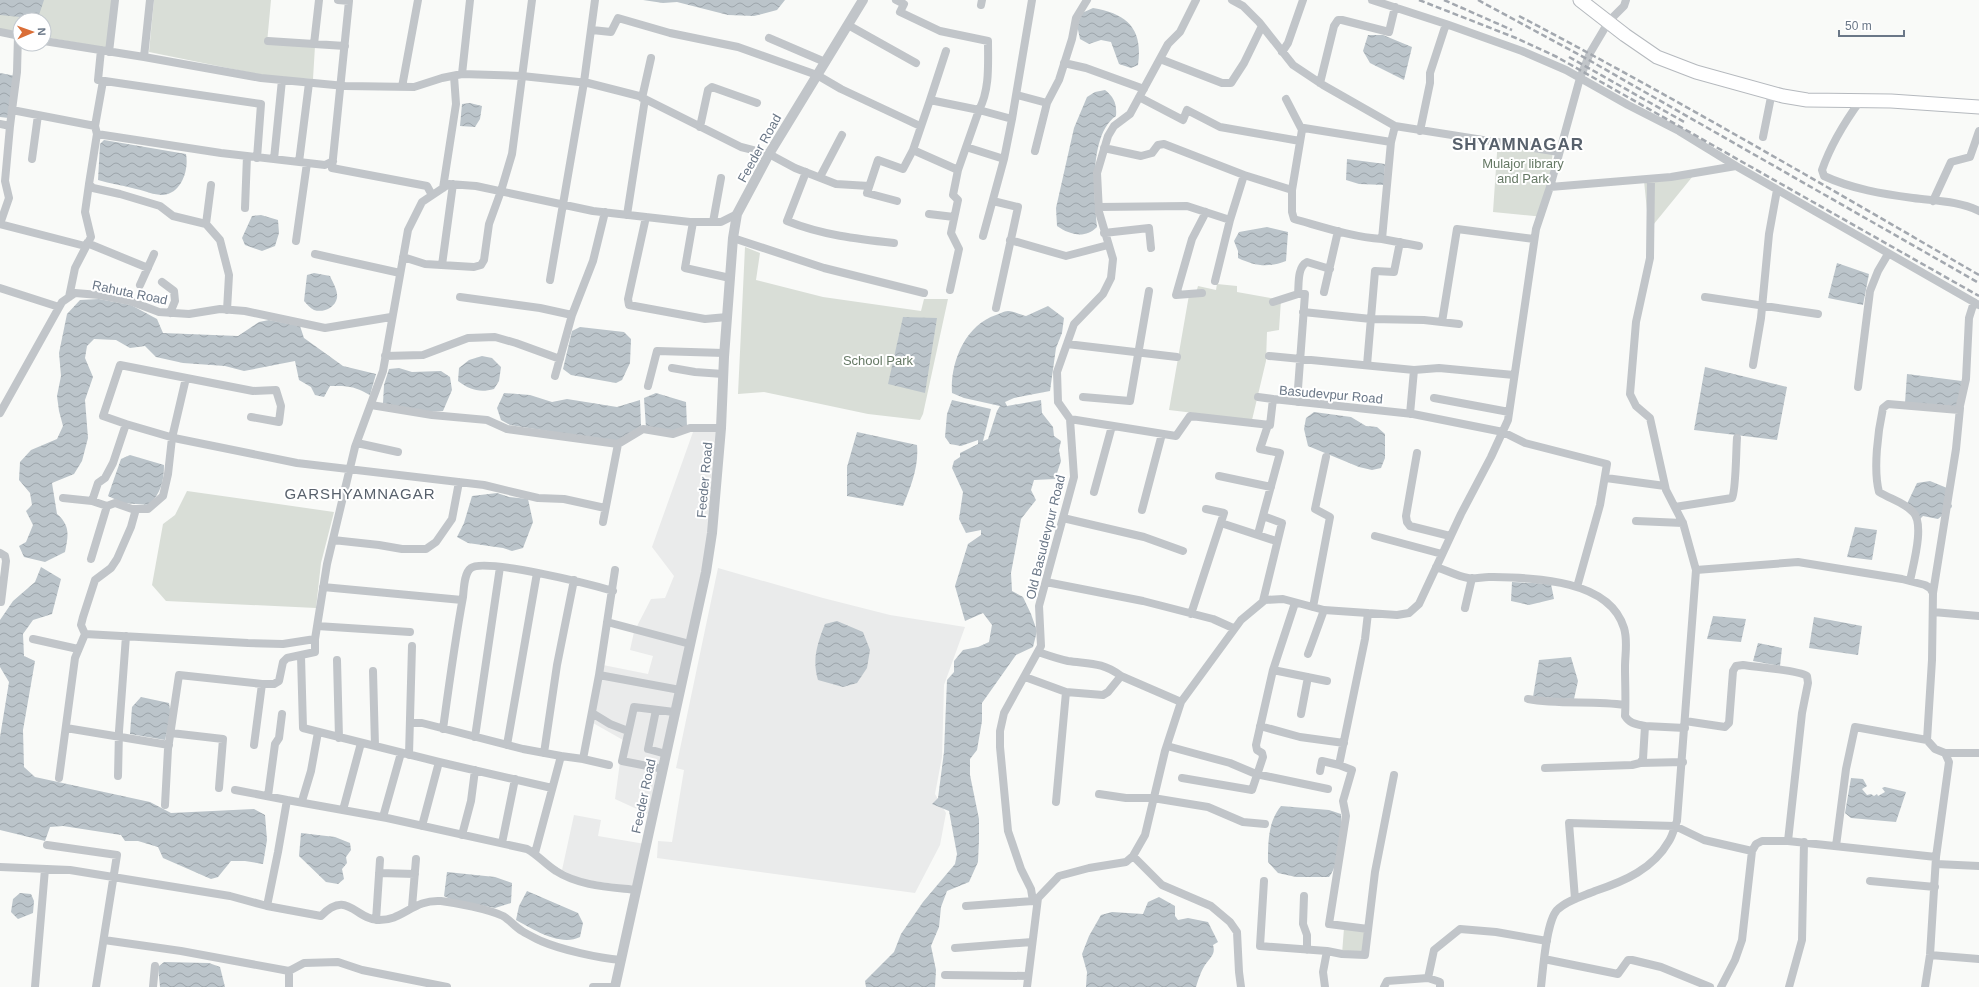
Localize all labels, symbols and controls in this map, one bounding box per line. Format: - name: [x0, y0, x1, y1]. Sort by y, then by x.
- north arrow: [12, 12, 52, 52]
- scale bar: [1839, 12, 1904, 38]
- text: 50 m: [1845, 19, 1872, 33]
- text: N: [36, 27, 48, 36]
- street label: Feeder Road: [734, 111, 784, 185]
- district label: SHYAMNAGAR: [1452, 135, 1584, 154]
- park label: Mulajor library and Park: [1482, 156, 1564, 186]
- street label: Rahuta Road: [91, 277, 169, 308]
- park label: School Park: [843, 353, 914, 368]
- street label: Basudevpur Road: [1278, 382, 1383, 407]
- street label: Feeder Road: [694, 442, 715, 518]
- street label: Old Basudevpur Road: [1023, 473, 1068, 601]
- district label: GARSHYAMNAGAR: [284, 485, 436, 502]
- street label: Feeder Road: [628, 757, 659, 835]

